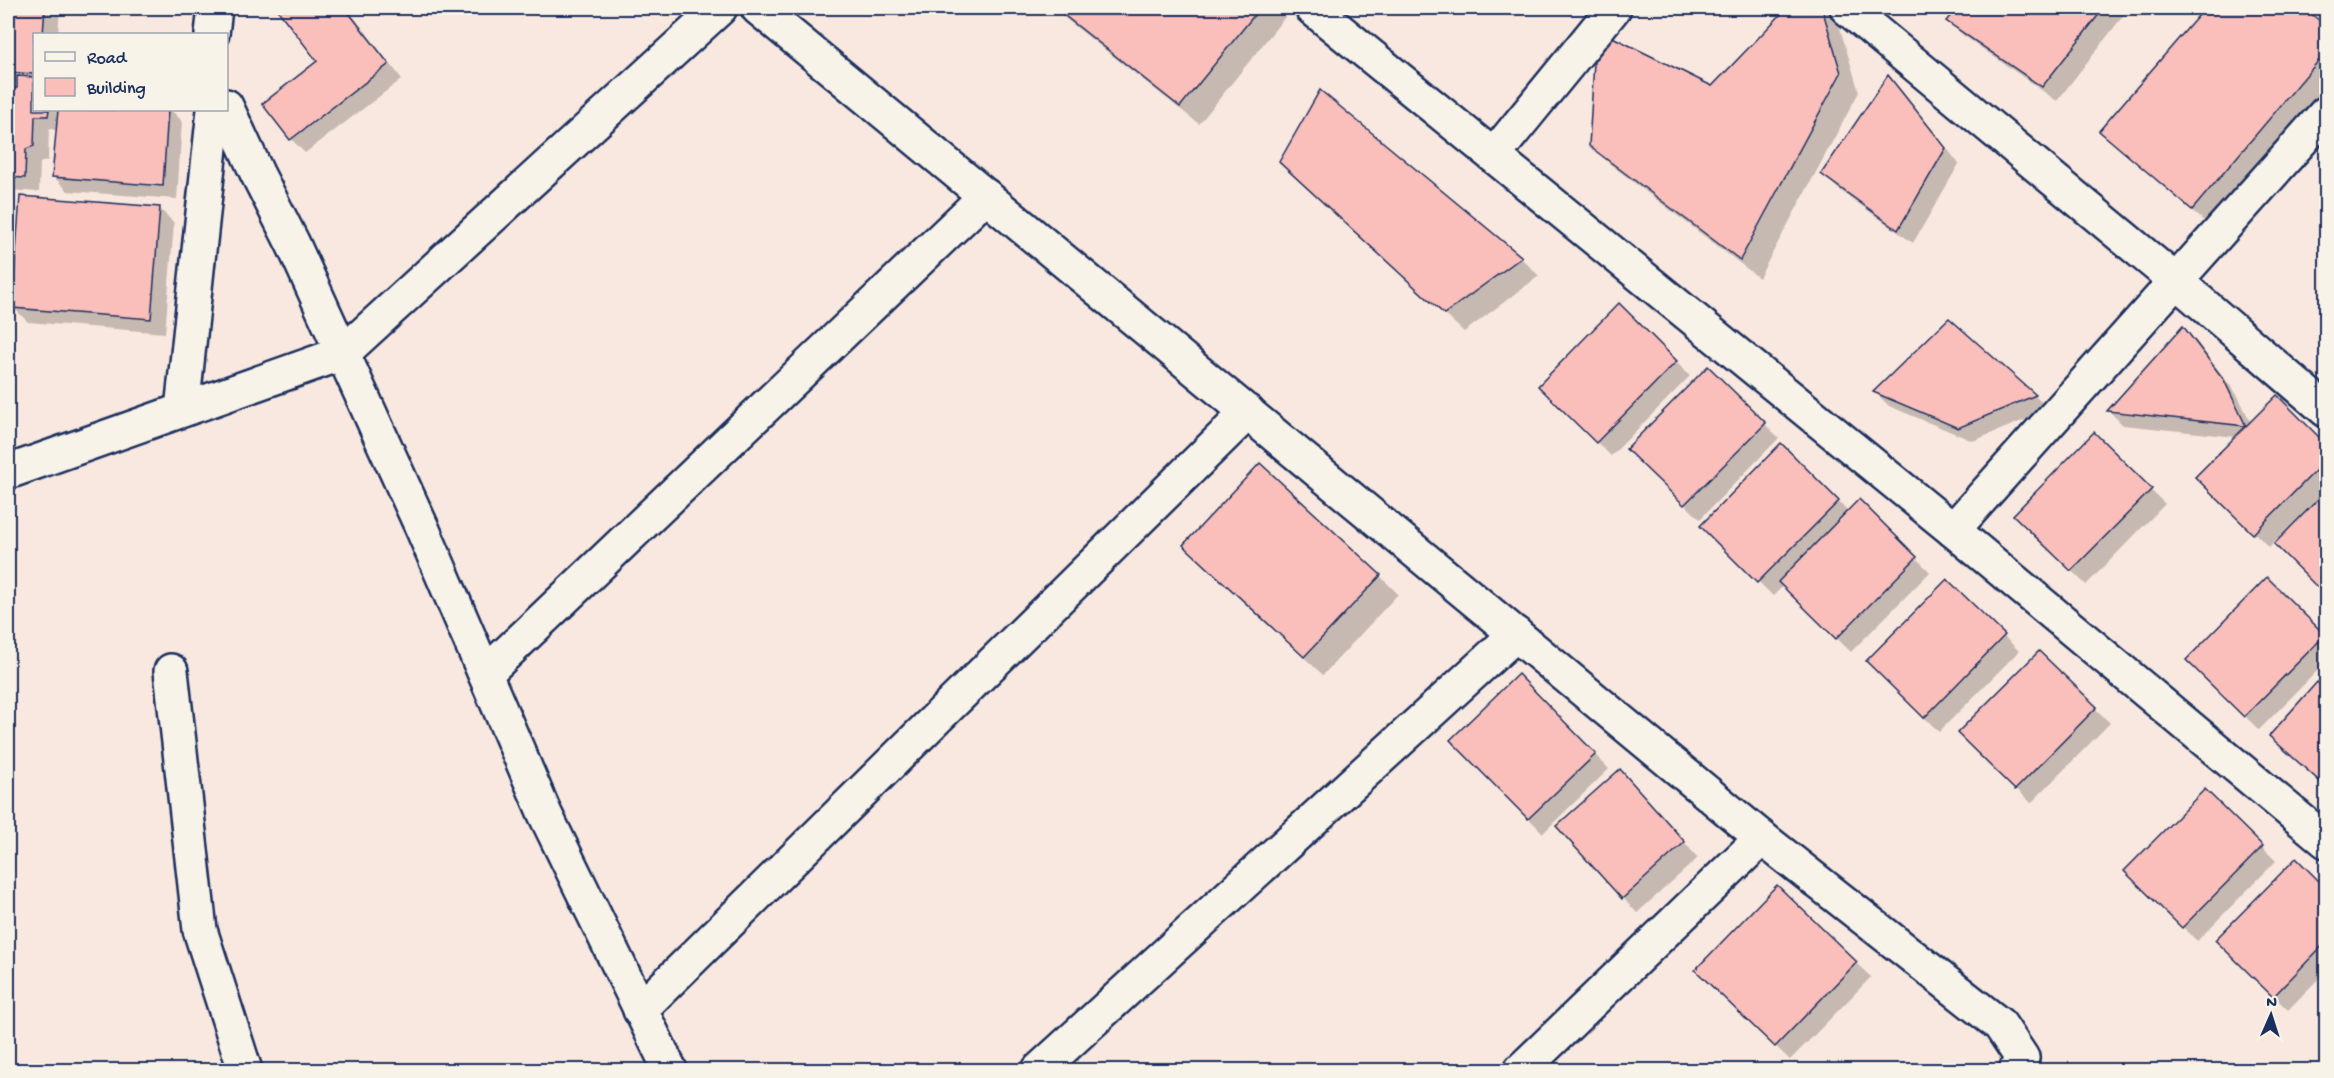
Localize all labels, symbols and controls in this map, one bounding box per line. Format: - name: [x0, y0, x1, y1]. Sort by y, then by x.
- legend: [33, 33, 228, 111]
- text: Road: [87, 49, 128, 70]
- text: Building: [86, 79, 146, 100]
- north arrow: [2241, 985, 2301, 1045]
- text: N: [2266, 994, 2278, 1013]

